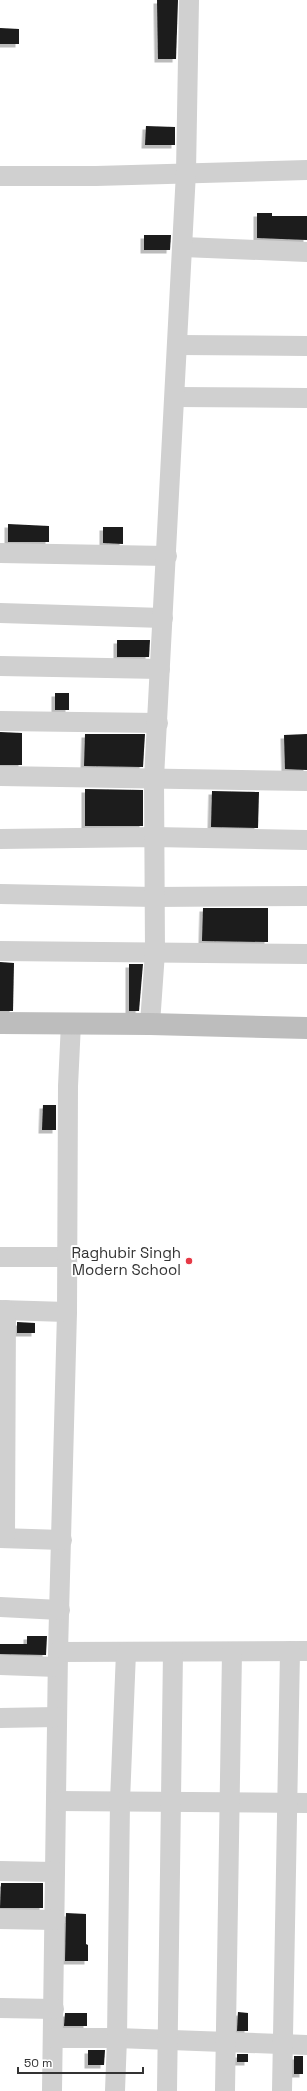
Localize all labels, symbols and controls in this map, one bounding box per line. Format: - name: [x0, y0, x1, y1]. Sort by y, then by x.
- place label: Raghubir Singh Modern School: [72, 1243, 181, 1279]
- marker: Raghubir Singh Modern School: [184, 1256, 194, 1266]
- scale bar: [18, 2049, 143, 2075]
- text: 50 m: [24, 2055, 52, 2071]

